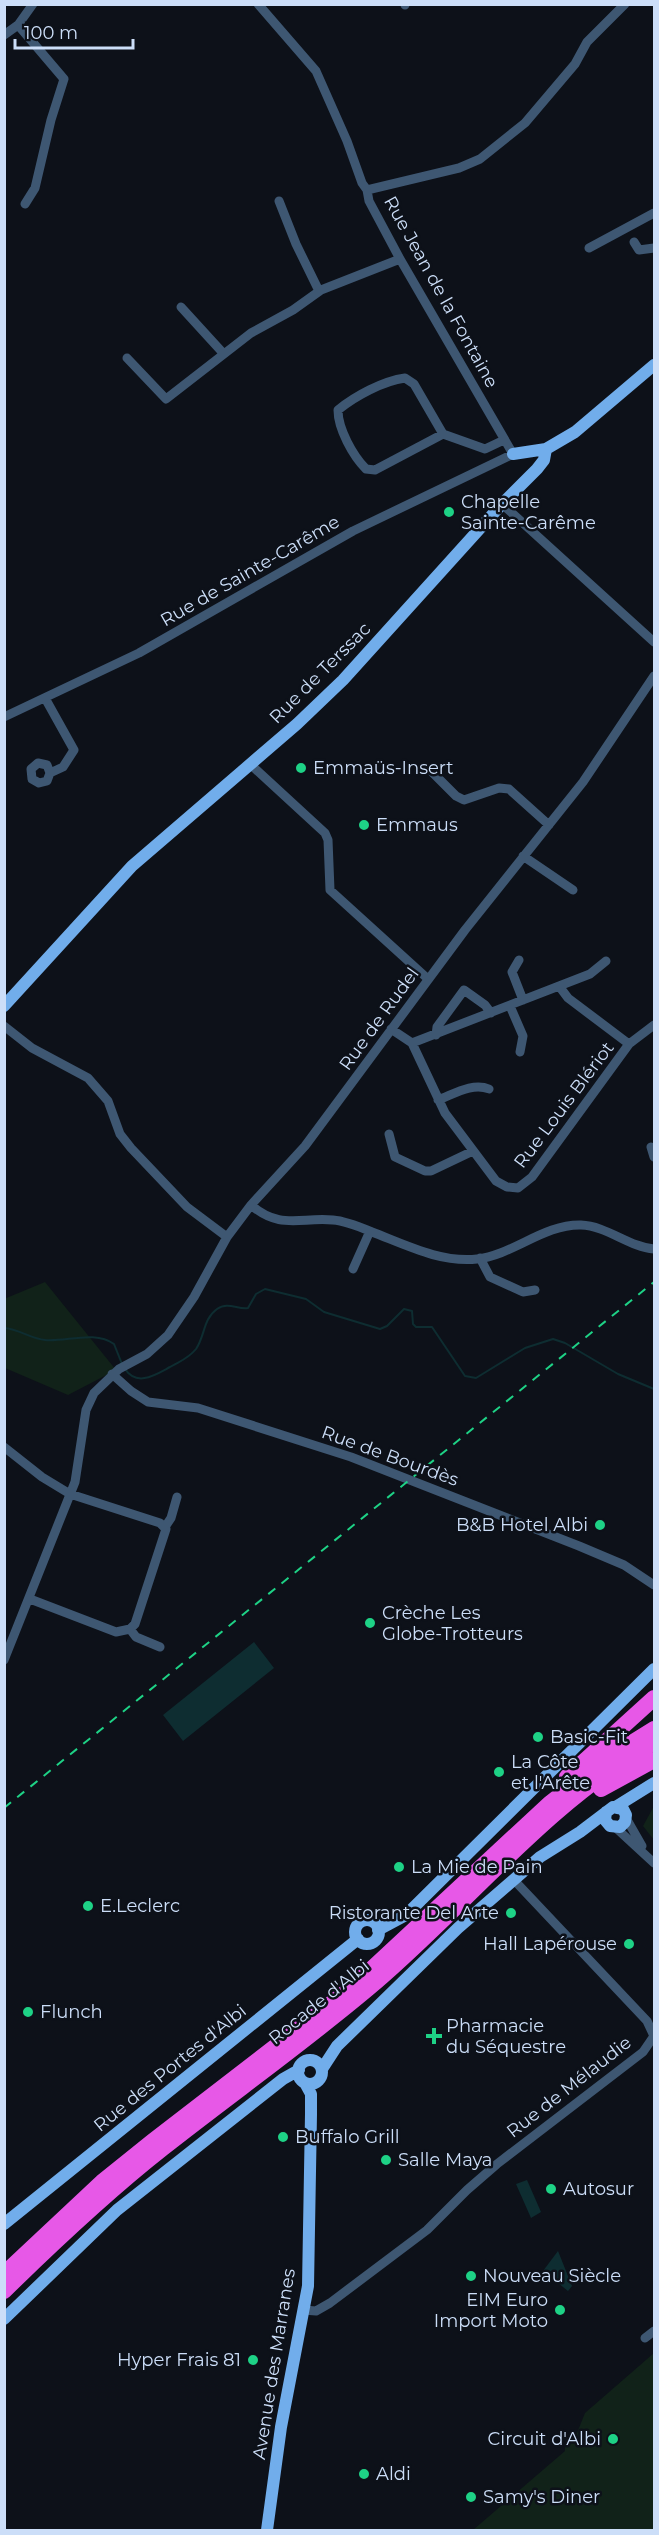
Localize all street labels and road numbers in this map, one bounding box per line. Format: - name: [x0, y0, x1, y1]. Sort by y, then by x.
- street label: Rue Jean de la Fontaine: [379, 192, 503, 392]
- street label: Rue de Sainte-Carême: [156, 511, 344, 631]
- street label: Rue de Terssac: [265, 618, 375, 728]
- street label: Rue de Rudel: [334, 963, 424, 1075]
- street label: Rue Louis Blériot: [509, 1037, 619, 1173]
- street label: Rue de Bourdès: [318, 1421, 462, 1491]
- street label: Rocade d'Albi: [264, 1955, 374, 2049]
- street label: Rue des Portes d'Albi: [89, 2000, 251, 2136]
- street label: Rue de Mélaudie: [502, 2031, 636, 2142]
- street label: Avenue des Marranes: [248, 2267, 300, 2461]

